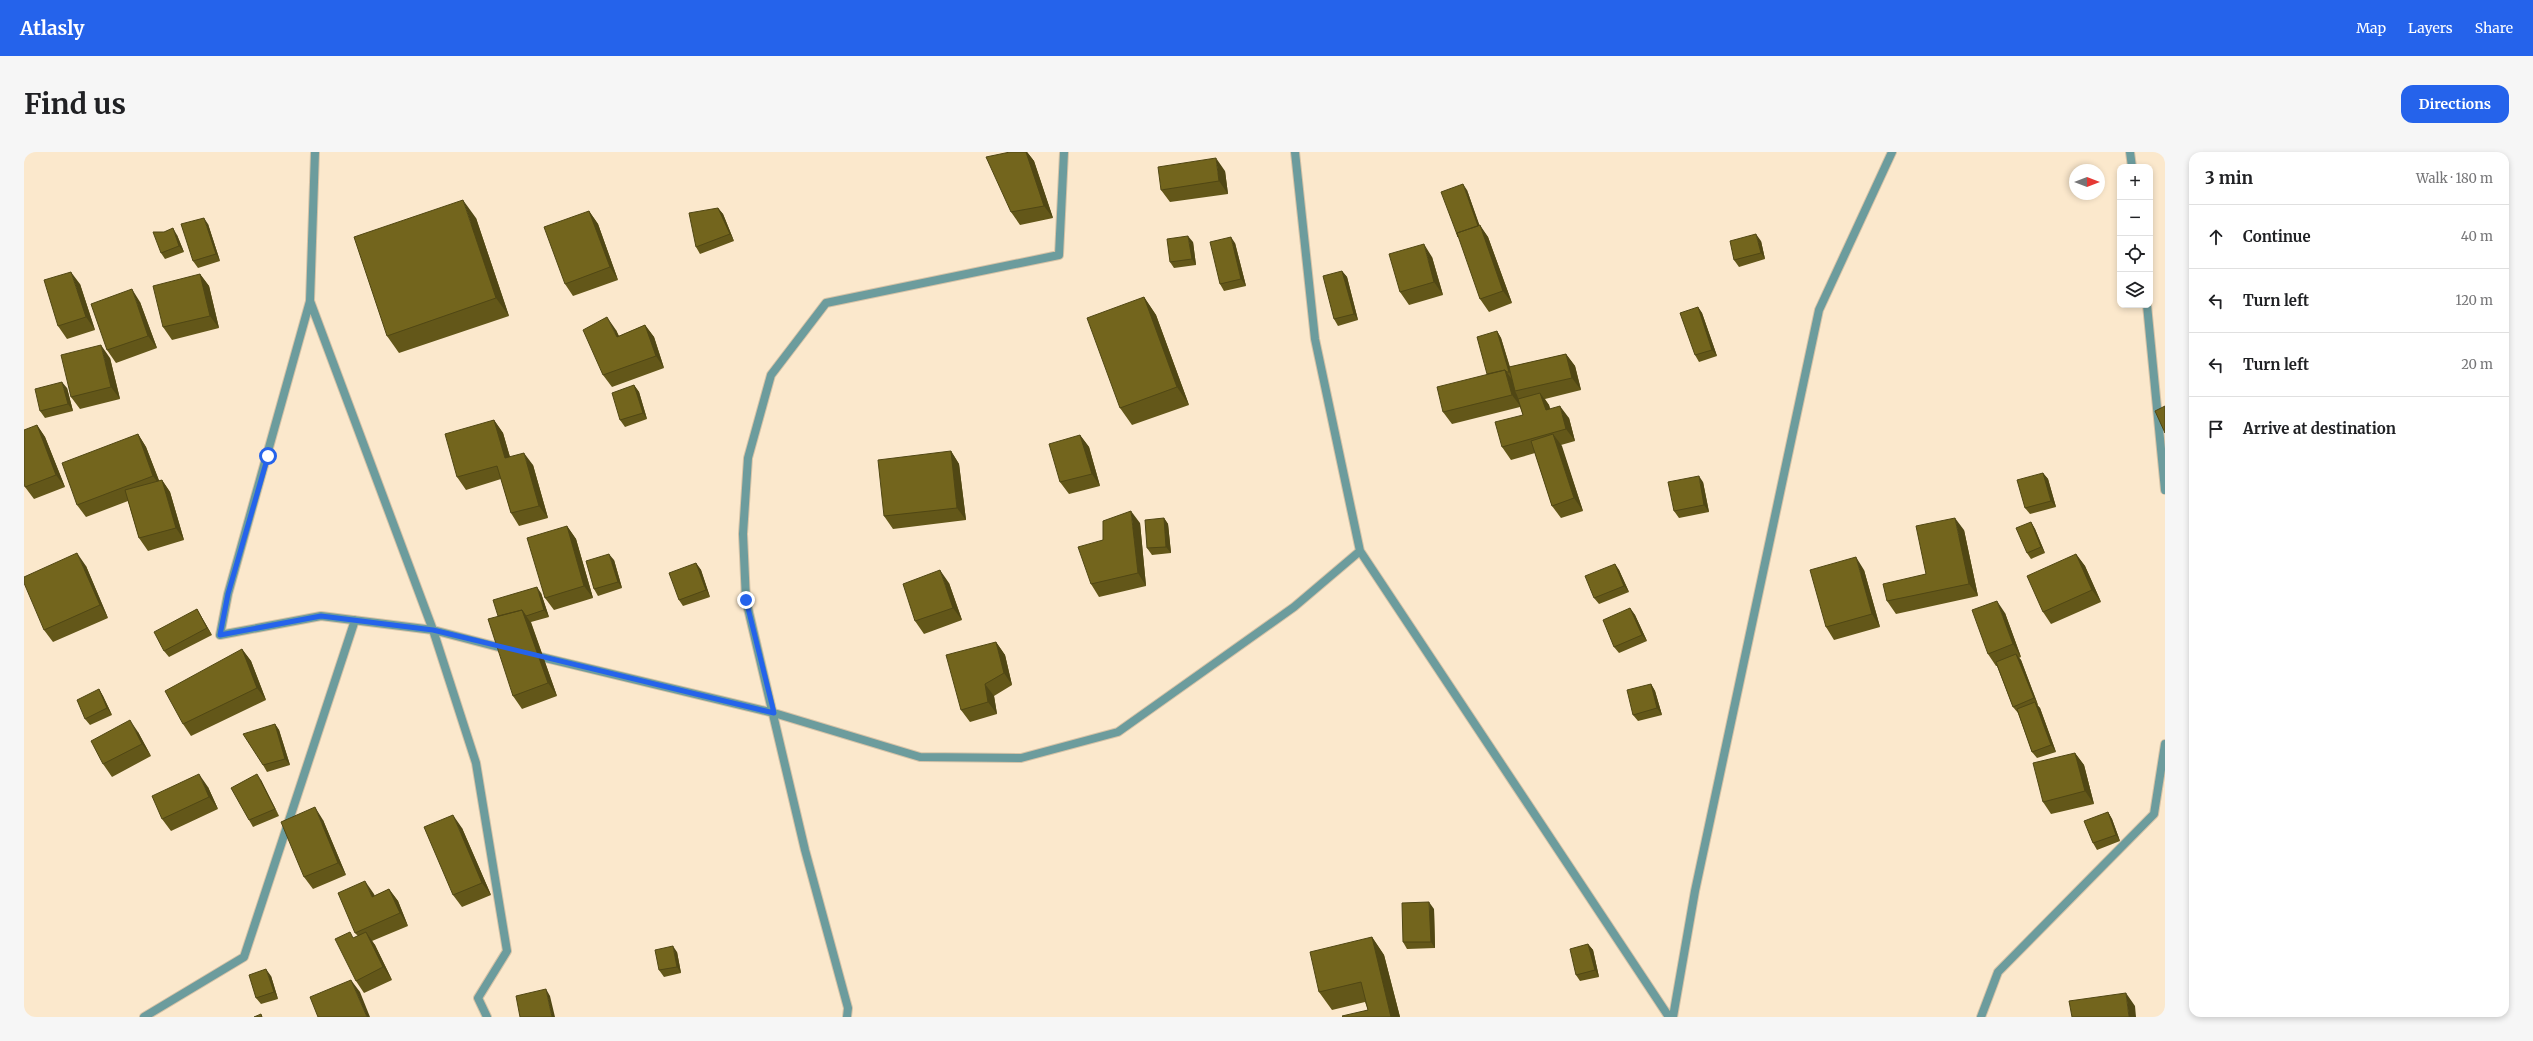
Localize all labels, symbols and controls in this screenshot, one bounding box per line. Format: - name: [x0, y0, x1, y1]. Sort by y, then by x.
- text: Atlasly: [20, 16, 84, 40]
- text: Map: [2356, 19, 2386, 37]
- text: Layers: [2408, 19, 2453, 37]
- text: Share: [2475, 19, 2513, 37]
- button: Directions: [2401, 85, 2509, 123]
- text: Find us: [24, 86, 126, 122]
- north arrow: [2069, 164, 2105, 200]
- map controls: [2117, 164, 2153, 308]
- button: +: [2117, 164, 2153, 200]
- text: 3 min: [2205, 167, 2253, 189]
- text: Walk · 180 m: [2416, 170, 2493, 187]
- button: −: [2117, 200, 2153, 236]
- icon: ahead: [2205, 226, 2227, 248]
- text: Continue: [2243, 227, 2311, 246]
- text: 40 m: [2461, 228, 2493, 245]
- button: locate: [2117, 236, 2153, 272]
- button: layers: [2117, 272, 2153, 308]
- icon: left: [2205, 290, 2227, 312]
- text: Turn left: [2243, 291, 2309, 310]
- text: 120 m: [2455, 292, 2493, 309]
- icon: left: [2205, 354, 2227, 376]
- text: Turn left: [2243, 355, 2309, 374]
- text: 20 m: [2461, 356, 2493, 373]
- icon: arrive: [2205, 418, 2227, 440]
- text: Arrive at destination: [2243, 419, 2396, 438]
- route start: [259, 447, 277, 465]
- route end: [737, 591, 755, 609]

